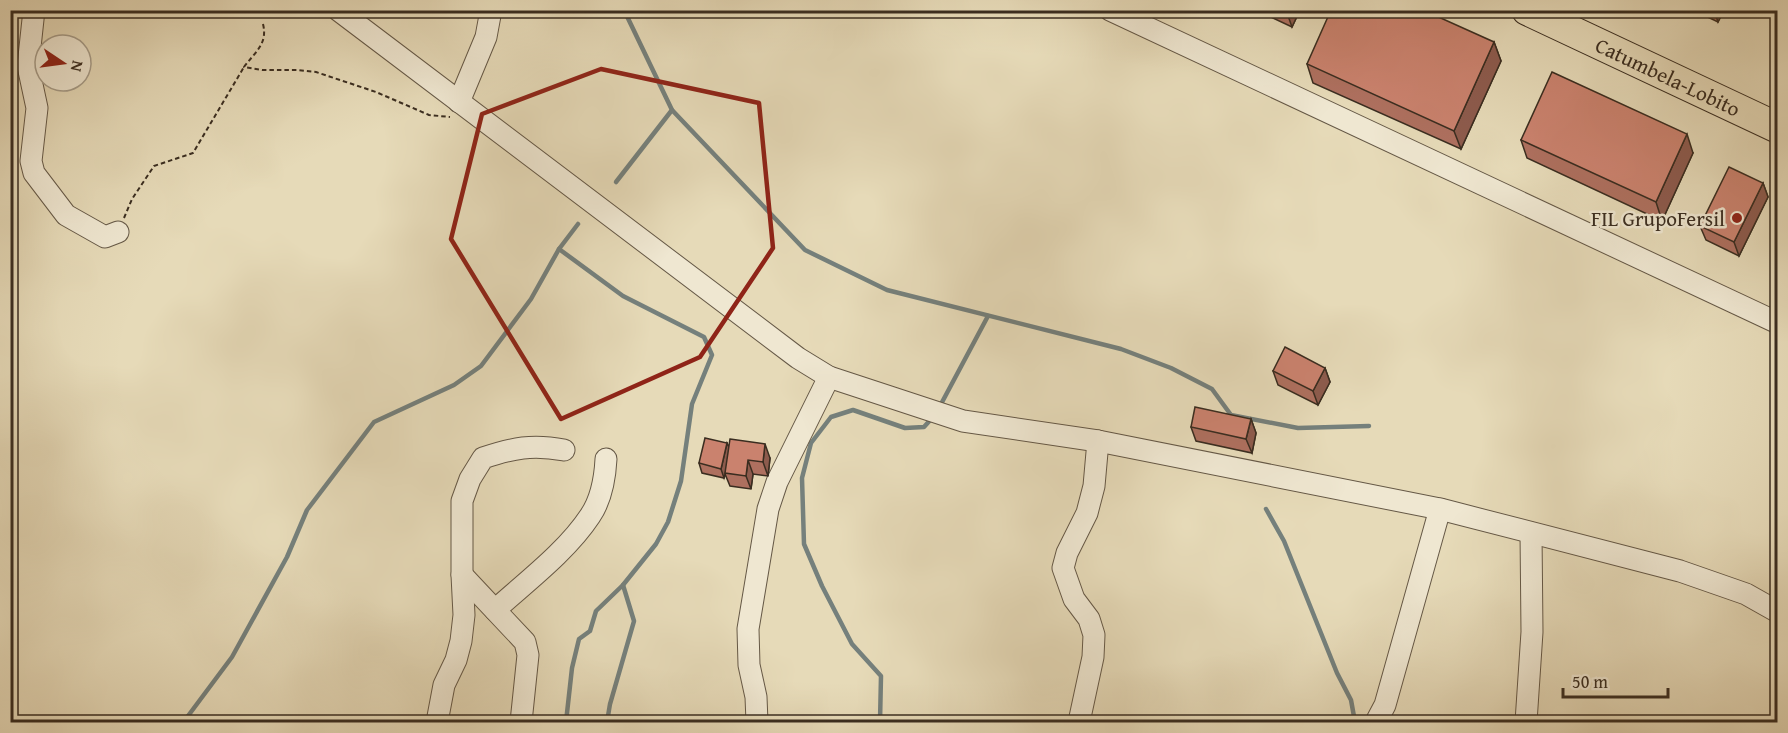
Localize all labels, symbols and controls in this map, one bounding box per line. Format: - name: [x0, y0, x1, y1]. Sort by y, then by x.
- street label: Catumbela-Lobito: [1591, 29, 1746, 124]
- north arrow: [33, 33, 93, 93]
- text: N: [65, 58, 91, 75]
- place label: FIL GrupoFersil: [1591, 203, 1725, 234]
- marker: FIL GrupoFersil: [1730, 211, 1744, 225]
- scale bar: [1563, 661, 1668, 699]
- text: 50 m: [1572, 668, 1608, 695]

